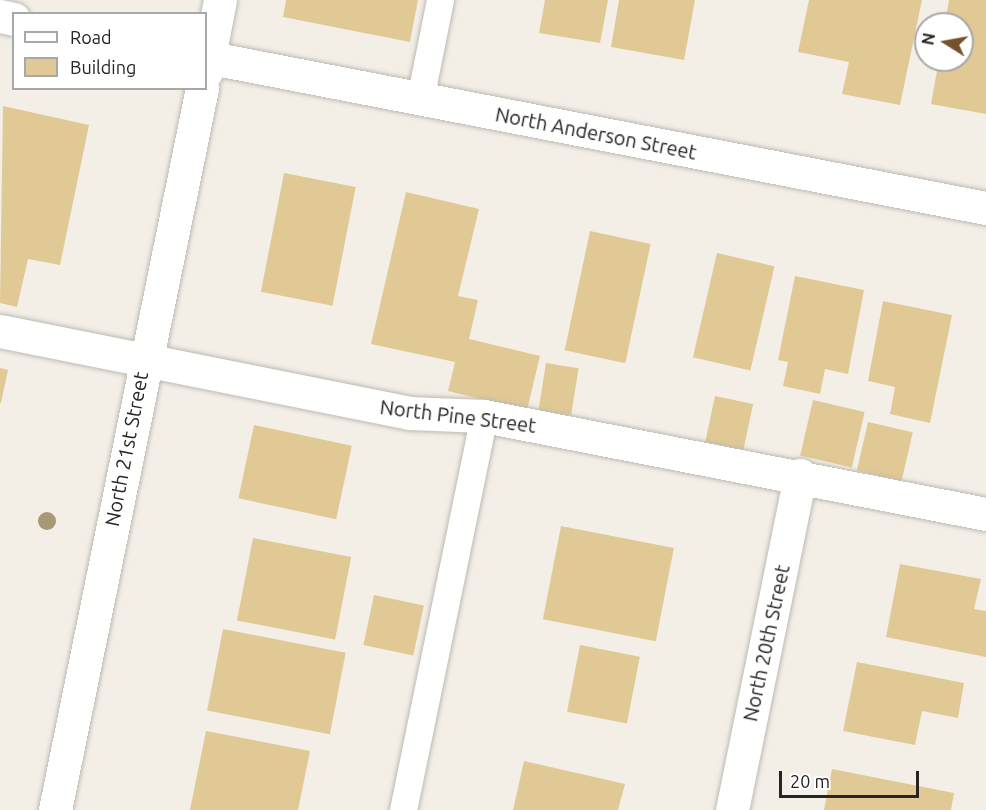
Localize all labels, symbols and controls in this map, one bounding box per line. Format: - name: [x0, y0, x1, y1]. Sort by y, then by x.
- legend: [12, 12, 207, 90]
- north arrow: [914, 12, 974, 72]
- text: Road: [70, 27, 112, 47]
- text: N: [918, 31, 938, 47]
- text: Building: [70, 57, 136, 77]
- street label: North Anderson Street: [493, 102, 699, 164]
- street label: North 21st Street: [99, 370, 153, 528]
- street label: North Pine Street: [379, 395, 537, 437]
- street label: North 20th Street: [738, 562, 794, 724]
- scale bar: [782, 759, 922, 797]
- text: 20 m: [790, 771, 830, 791]

